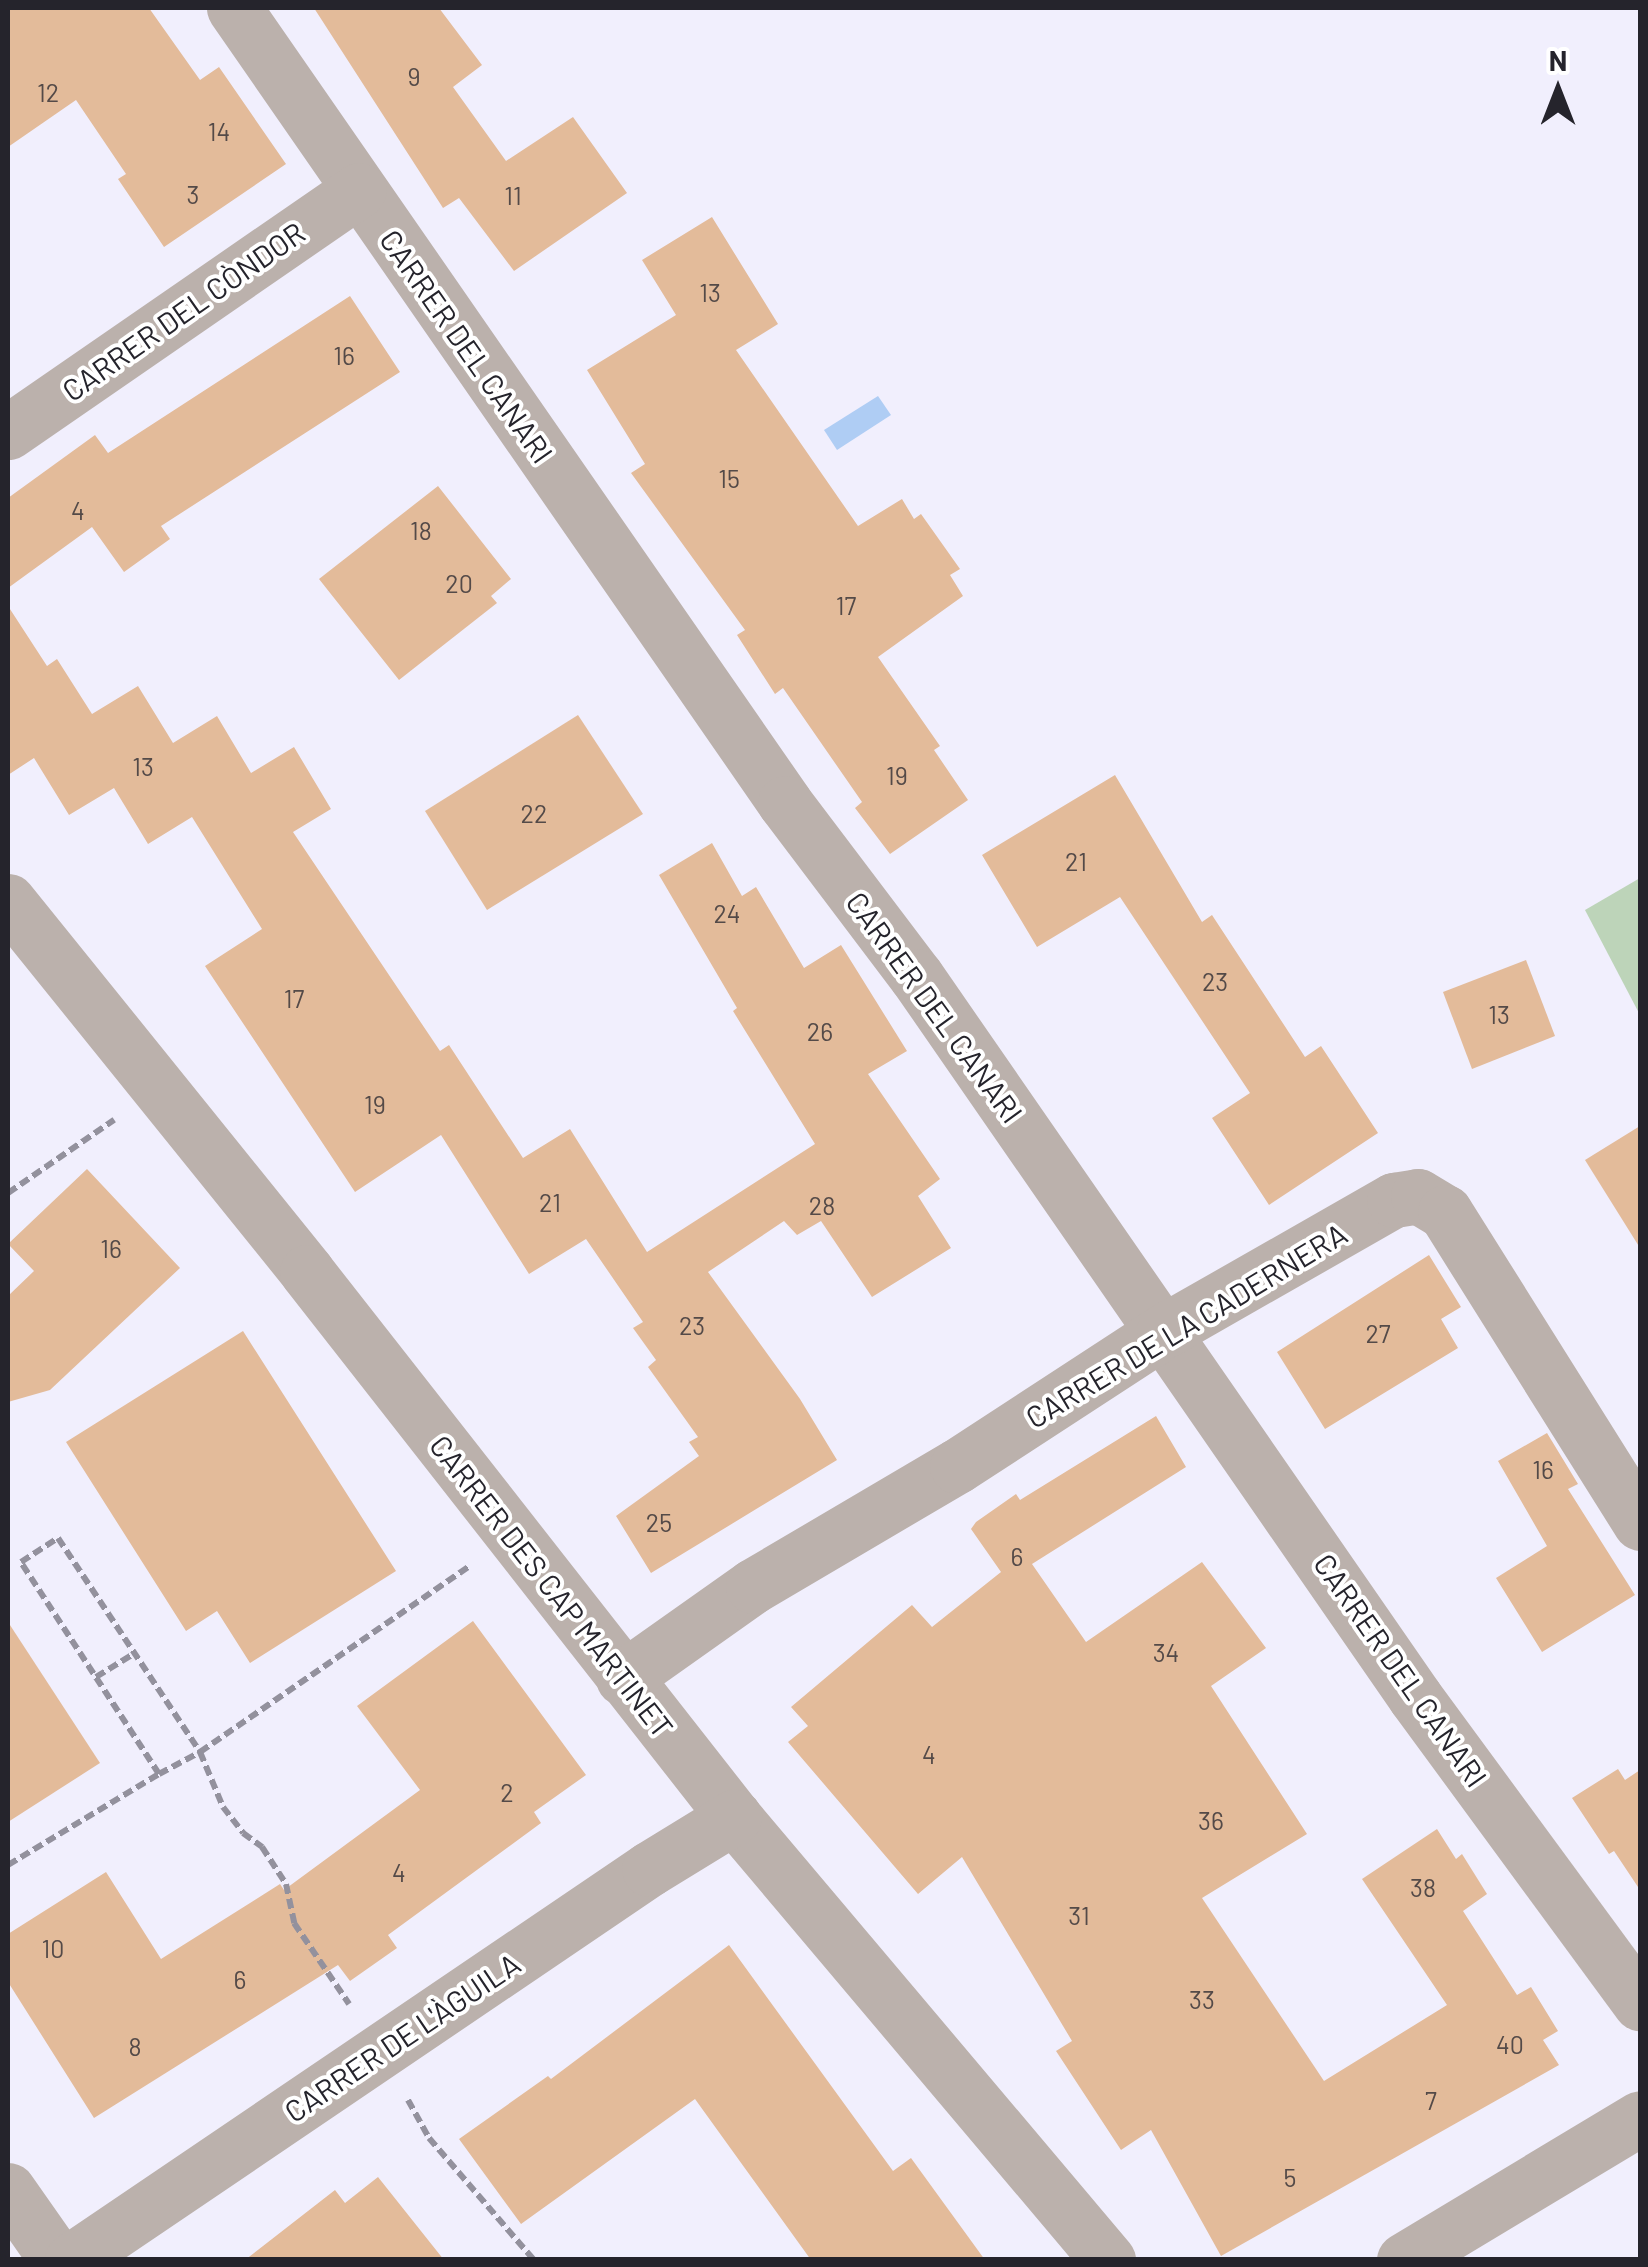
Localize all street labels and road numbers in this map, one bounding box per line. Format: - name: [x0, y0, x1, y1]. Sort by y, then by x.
- street label: CARRER DEL CÒNDOR: [55, 214, 311, 408]
- street label: CARRER DEL CANARI: [373, 222, 561, 470]
- street label: CARRER DEL CANARI: [839, 885, 1031, 1129]
- street label: CARRER DE LA CADERNERA: [1019, 1215, 1353, 1435]
- street label: CARRER DES CAP MARTINET: [423, 1428, 681, 1744]
- street label: CARRER DEL CANARI: [1307, 1546, 1495, 1794]
- street label: CARRER DE L'ÀGUILA: [277, 1945, 527, 2129]

